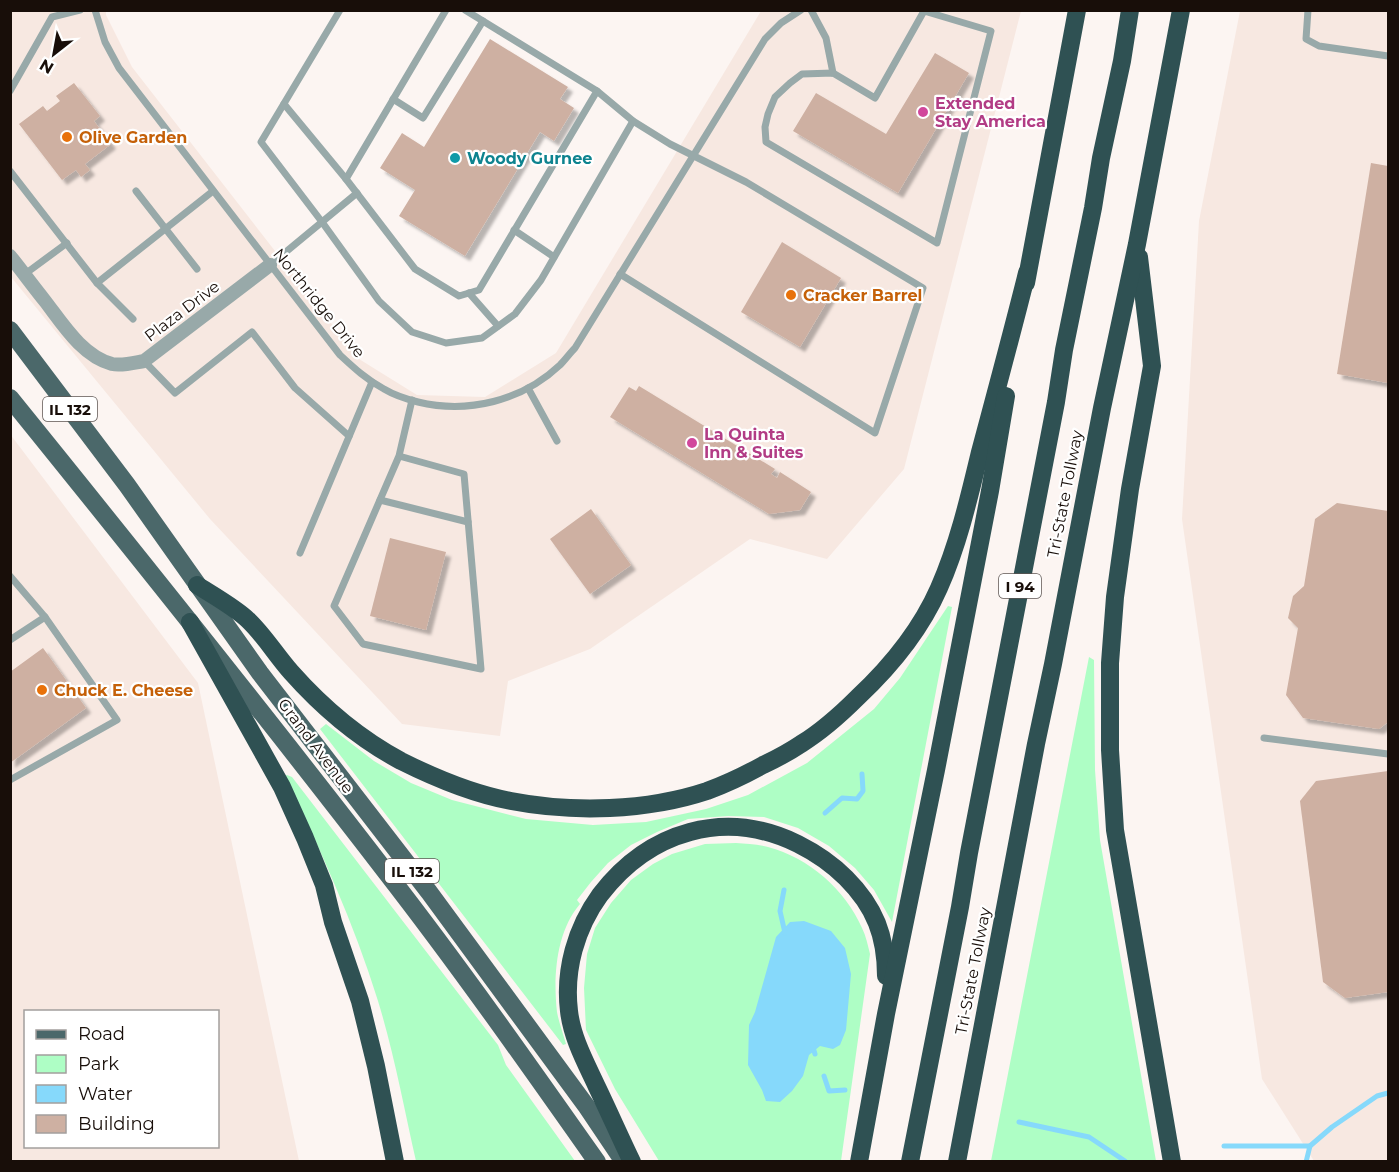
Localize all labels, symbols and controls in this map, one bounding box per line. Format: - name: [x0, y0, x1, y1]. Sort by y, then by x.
- north arrow: [24, 24, 84, 84]
- text: N: [36, 55, 57, 78]
- place label: Extended Stay America: [935, 94, 1046, 131]
- marker: Extended Stay America: [916, 105, 930, 119]
- place label: Olive Garden: [79, 128, 187, 147]
- marker: Olive Garden: [60, 130, 74, 144]
- place label: Woody Gurnee: [467, 149, 592, 168]
- marker: Woody Gurnee: [448, 151, 462, 165]
- street label: Northridge Drive: [269, 244, 369, 362]
- street label: Plaza Drive: [141, 277, 223, 345]
- place label: Cracker Barrel: [803, 286, 922, 305]
- marker: Cracker Barrel: [784, 288, 798, 302]
- road number: IL 132: [43, 397, 97, 421]
- place label: La Quinta Inn & Suites: [704, 425, 804, 462]
- street label: Tri-State Tollway: [1043, 428, 1087, 559]
- marker: La Quinta Inn & Suites: [685, 436, 699, 450]
- road number: I 94: [999, 574, 1041, 598]
- place label: Chuck E. Cheese: [54, 681, 193, 700]
- marker: Chuck E. Cheese: [35, 683, 49, 697]
- street label: Grand Avenue: [274, 695, 358, 797]
- road number: IL 132: [385, 859, 439, 883]
- street label: Tri-State Tollway: [951, 905, 995, 1036]
- legend: [24, 1010, 219, 1148]
- text: Road: [78, 1023, 125, 1045]
- text: Park: [78, 1053, 119, 1075]
- text: Water: [78, 1083, 133, 1105]
- text: Building: [78, 1113, 155, 1135]

